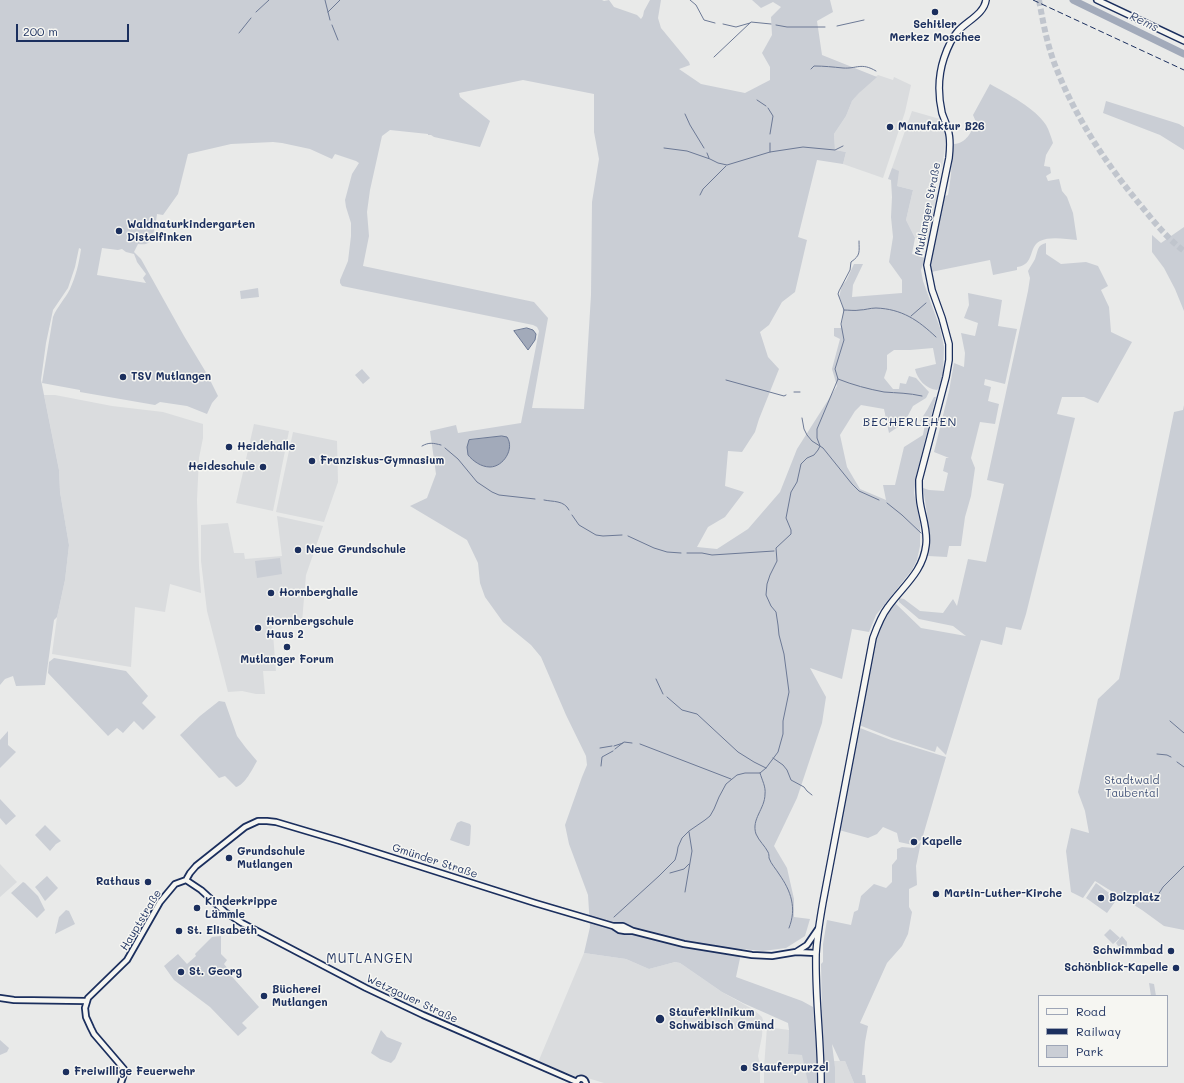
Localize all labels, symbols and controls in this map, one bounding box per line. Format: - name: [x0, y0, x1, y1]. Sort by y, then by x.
- marker: Sehitler Merkez Moschee: [930, 7, 940, 17]
- water label: Rems: [1127, 9, 1161, 35]
- scale bar: [18, 16, 131, 42]
- place label: Sehitler Merkez Moschee: [889, 18, 981, 44]
- text: 200 m: [23, 23, 58, 39]
- place label: Manufaktur B26: [898, 120, 985, 134]
- marker: Manufaktur B26: [885, 122, 895, 132]
- street label: Mutlanger Straße: [912, 161, 944, 257]
- place label: Waldnaturkindergarten Distelfinken: [127, 218, 255, 244]
- marker: Waldnaturkindergarten Distelfinken: [114, 226, 124, 236]
- place label: TSV Mutlangen: [131, 370, 211, 384]
- marker: TSV Mutlangen: [118, 372, 128, 382]
- district label: BECHERLEHEN: [863, 415, 957, 429]
- place label: Heidehalle: [237, 440, 295, 454]
- marker: Heidehalle: [224, 442, 234, 452]
- place label: Franziskus-Gymnasium: [320, 454, 444, 468]
- marker: Franziskus-Gymnasium: [307, 456, 317, 466]
- place label: Heideschule: [188, 460, 255, 474]
- marker: Heideschule: [258, 462, 268, 472]
- place label: Neue Grundschule: [306, 543, 406, 557]
- marker: Neue Grundschule: [293, 545, 303, 555]
- place label: Hornberghalle: [279, 586, 358, 600]
- marker: Hornberghalle: [266, 588, 276, 598]
- place label: Hornbergschule Haus 2: [266, 615, 354, 641]
- marker: Hornbergschule Haus 2: [253, 623, 263, 633]
- marker: Mutlanger Forum: [282, 642, 292, 652]
- place label: Mutlanger Forum: [240, 653, 334, 667]
- park label: Stadtwald Taubental: [1105, 774, 1159, 800]
- place label: Kapelle: [922, 835, 962, 849]
- marker: Kapelle: [909, 837, 919, 847]
- street label: Gmünder Straße: [391, 841, 479, 881]
- place label: Grundschule Mutlangen: [237, 845, 305, 871]
- marker: Grundschule Mutlangen: [224, 853, 234, 863]
- place label: Rathaus: [96, 875, 140, 889]
- marker: Rathaus: [143, 877, 153, 887]
- street label: Hauptstraße: [118, 887, 164, 953]
- place label: Martin-Luther-Kirche: [944, 887, 1062, 901]
- marker: Martin-Luther-Kirche: [931, 889, 941, 899]
- place label: Bolzplatz: [1109, 891, 1160, 905]
- marker: Bolzplatz: [1096, 893, 1106, 903]
- place label: Kinderkrippe Lämmle: [205, 895, 277, 921]
- marker: Kinderkrippe Lämmle: [192, 903, 202, 913]
- place label: St. Elisabeth: [187, 924, 257, 938]
- marker: St. Elisabeth: [174, 926, 184, 936]
- place label: Schwimmbad: [1093, 944, 1163, 958]
- marker: Schwimmbad: [1166, 946, 1176, 956]
- district label: MUTLANGEN: [326, 951, 414, 967]
- place label: Schönblick-Kapelle: [1064, 961, 1168, 975]
- marker: Schönblick-Kapelle: [1171, 963, 1181, 973]
- place label: St. Georg: [189, 965, 242, 979]
- marker: St. Georg: [176, 967, 186, 977]
- street label: Wetzgauer Straße: [364, 972, 460, 1026]
- place label: Bücherei Mutlangen: [272, 983, 328, 1009]
- marker: Bücherei Mutlangen: [259, 991, 269, 1001]
- legend: [1038, 995, 1168, 1067]
- text: Road: [1076, 1003, 1106, 1019]
- place label: Stauferklinikum Schwäbisch Gmünd: [669, 1006, 774, 1032]
- marker: Stauferklinikum Schwäbisch Gmünd: [654, 1013, 666, 1025]
- text: Railway: [1076, 1023, 1121, 1039]
- text: Park: [1076, 1043, 1103, 1059]
- place label: Stauferpurzel: [752, 1061, 829, 1075]
- marker: Stauferpurzel: [739, 1063, 749, 1073]
- place label: Freiwillige Feuerwehr: [74, 1065, 195, 1079]
- marker: Freiwillige Feuerwehr: [61, 1067, 71, 1077]

